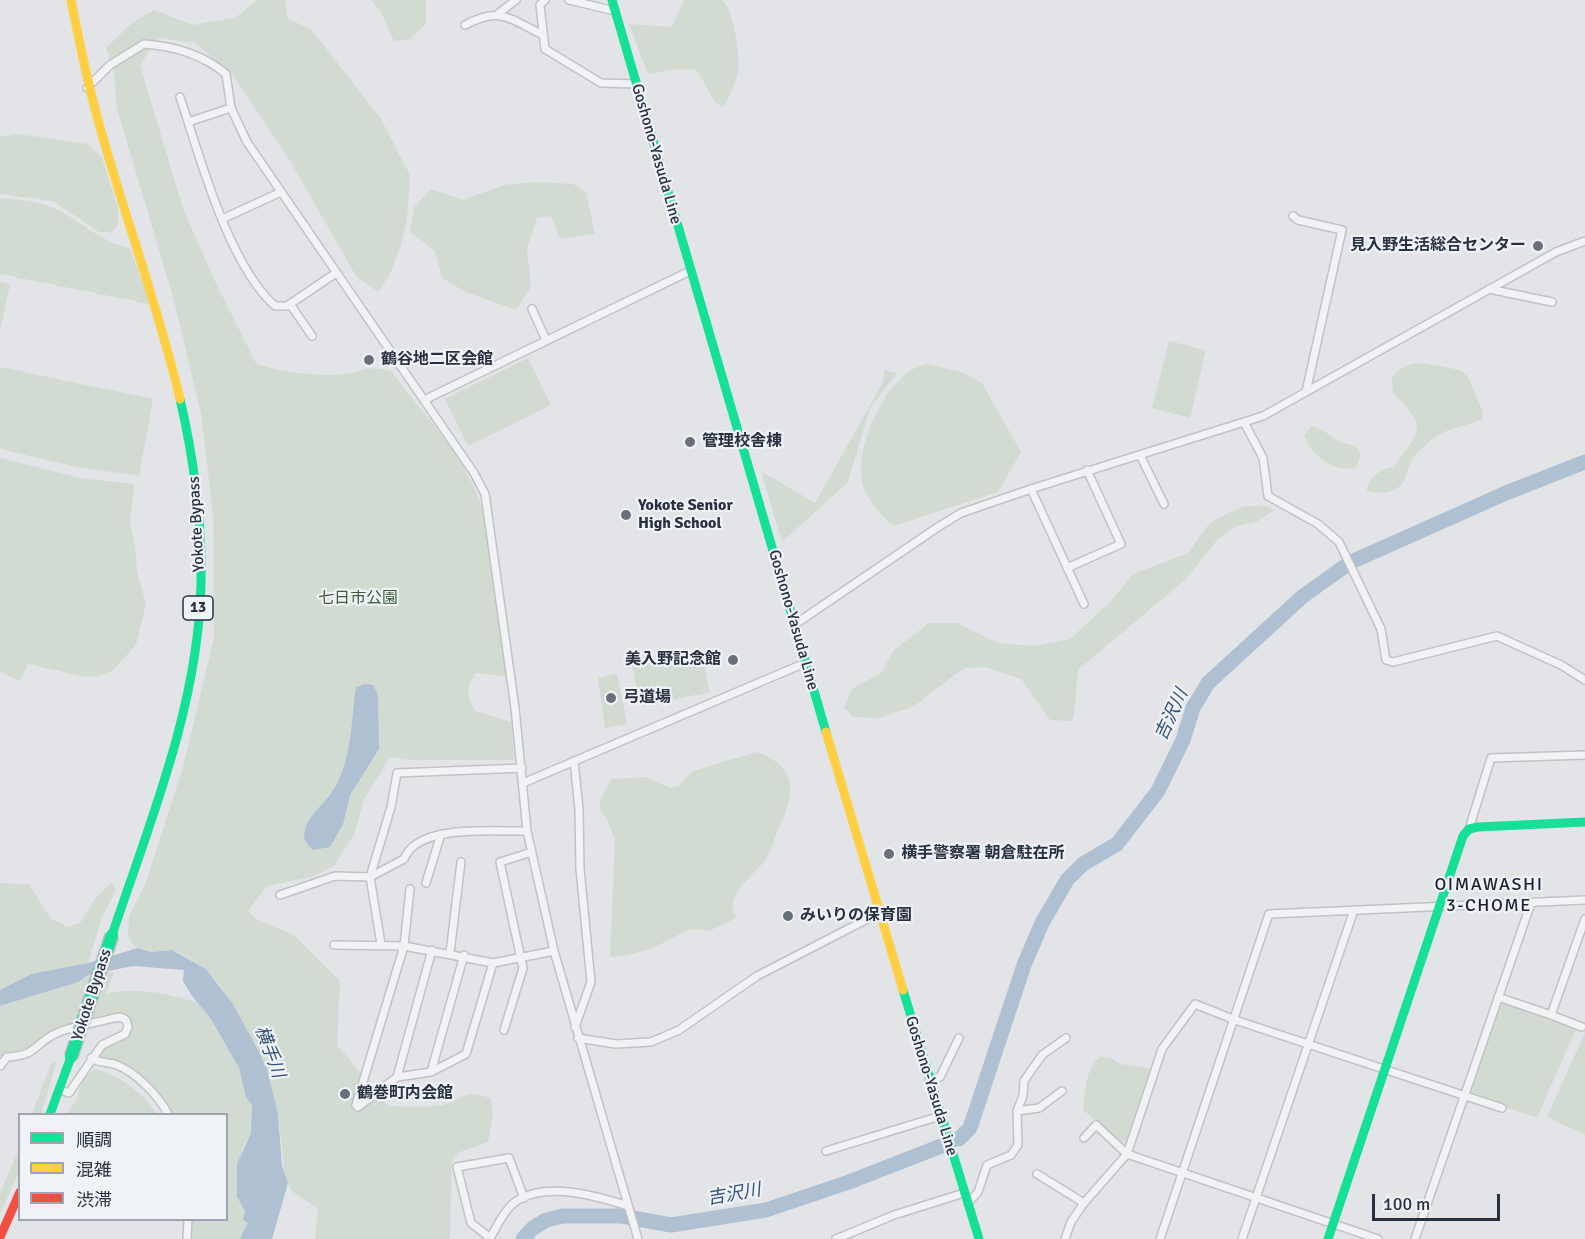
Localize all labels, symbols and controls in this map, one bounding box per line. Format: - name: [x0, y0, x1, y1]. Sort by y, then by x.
- street label: Goshono-Yasuda Line: [627, 82, 685, 226]
- place label: 見入野生活総合センター: [1350, 236, 1526, 256]
- marker: 見入野生活総合センター: [1531, 239, 1545, 253]
- place label: 鶴谷地二区会館: [381, 350, 493, 370]
- marker: 鶴谷地二区会館: [362, 353, 376, 367]
- place label: 管理校舎棟: [702, 432, 782, 452]
- marker: 管理校舎棟: [683, 435, 697, 449]
- street label: Yokote Bypass: [185, 476, 209, 572]
- place label: Yokote Senior High School: [638, 496, 733, 534]
- marker: Yokote Senior High School: [619, 508, 633, 522]
- street label: Goshono-Yasuda Line: [764, 548, 822, 692]
- park label: 七日市公園: [318, 589, 398, 609]
- road number: 13: [183, 596, 213, 620]
- place label: 美入野記念館: [625, 650, 721, 670]
- marker: 美入野記念館: [726, 653, 740, 667]
- water label: 吉沢川: [1151, 686, 1193, 744]
- place label: 弓道場: [623, 688, 671, 708]
- marker: 弓道場: [604, 691, 618, 705]
- place label: 横手警察署 朝倉駐在所: [901, 844, 1065, 864]
- marker: 横手警察署 朝倉駐在所: [882, 847, 896, 861]
- district label: OIMAWASHI 3-CHOME: [1435, 874, 1543, 916]
- place label: みいりの保育園: [800, 906, 912, 926]
- marker: みいりの保育園: [781, 909, 795, 923]
- street label: Yokote Bypass: [68, 946, 116, 1044]
- street label: Goshono-Yasuda Line: [901, 1014, 961, 1158]
- water label: 横手川: [250, 1023, 288, 1081]
- place label: 鶴巻町内会館: [357, 1084, 453, 1104]
- marker: 鶴巻町内会館: [338, 1087, 352, 1101]
- legend: [18, 1113, 228, 1221]
- text: 順調: [76, 1129, 112, 1151]
- text: 混雑: [76, 1159, 112, 1181]
- water label: 吉沢川: [706, 1180, 762, 1210]
- scale bar: [1375, 1182, 1502, 1220]
- text: 渋滞: [76, 1189, 112, 1211]
- text: 100 m: [1383, 1193, 1430, 1215]

